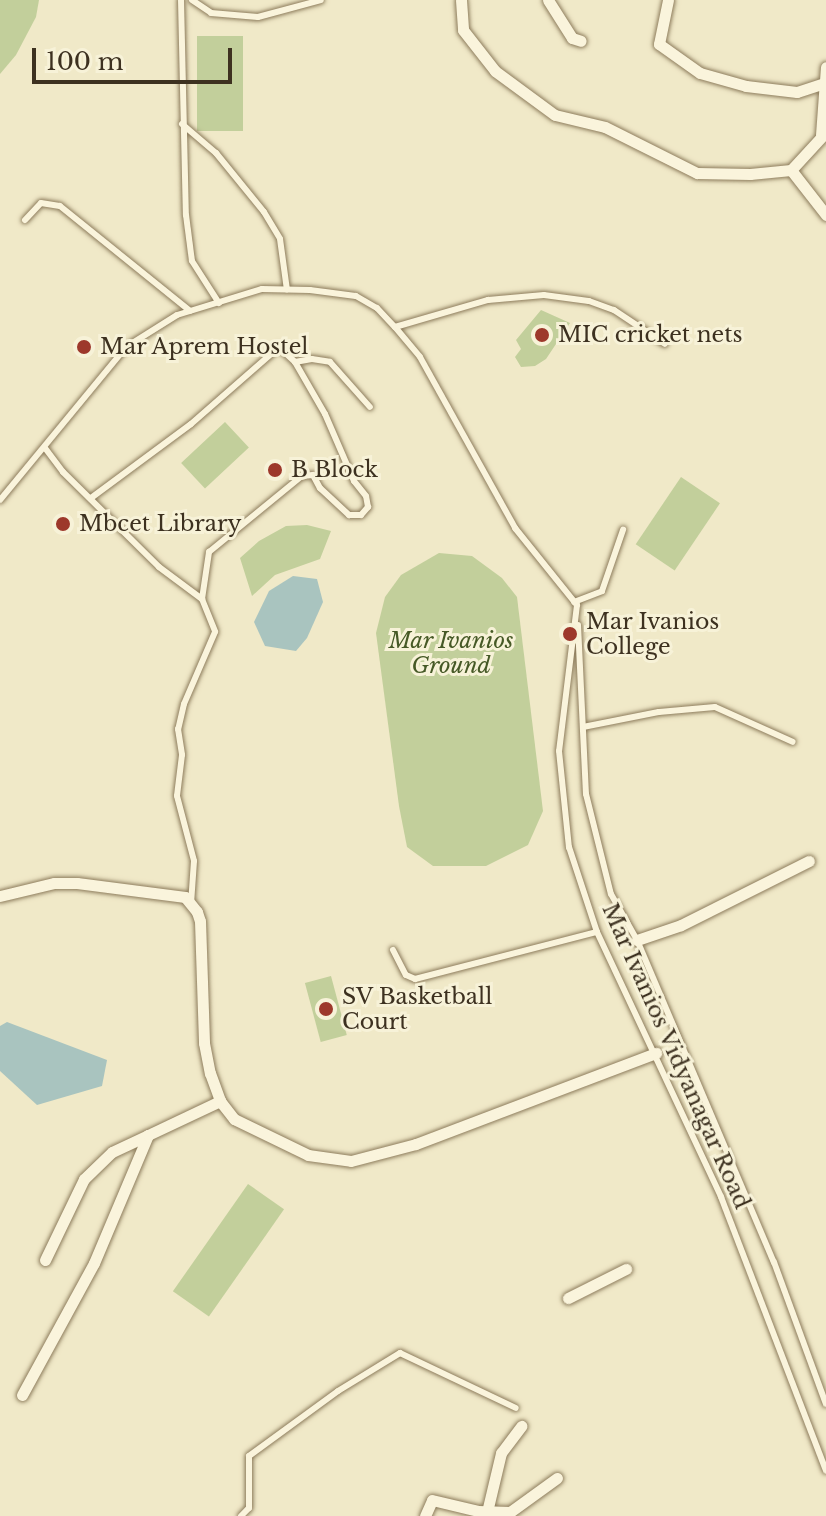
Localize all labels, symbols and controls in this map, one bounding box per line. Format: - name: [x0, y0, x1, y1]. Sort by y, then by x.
- scale bar: [36, 32, 236, 82]
- text: 100 m: [46, 47, 124, 76]
- place label: MIC cricket nets: [558, 322, 742, 348]
- marker: MIC cricket nets: [533, 326, 551, 344]
- place label: Mar Aprem Hostel: [100, 334, 310, 360]
- marker: Mar Aprem Hostel: [75, 338, 93, 356]
- place label: B Block: [291, 457, 378, 483]
- marker: B Block: [266, 461, 284, 479]
- place label: Mbcet Library: [79, 511, 242, 537]
- marker: Mbcet Library: [54, 515, 72, 533]
- place label: Mar Ivanios College: [586, 608, 720, 660]
- marker: Mar Ivanios College: [561, 625, 579, 643]
- park label: Mar Ivanios Ground: [388, 627, 514, 678]
- street label: Mar Ivanios Vidyanagar Road: [596, 898, 756, 1214]
- place label: SV Basketball Court: [342, 983, 493, 1034]
- marker: SV Basketball Court: [317, 1000, 335, 1018]

